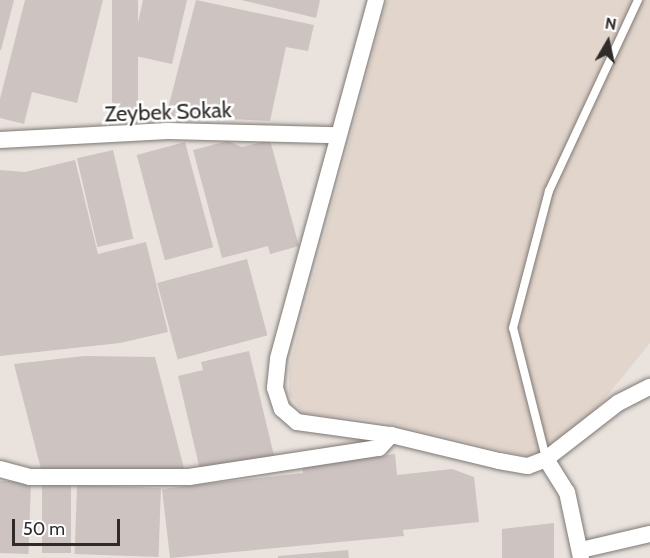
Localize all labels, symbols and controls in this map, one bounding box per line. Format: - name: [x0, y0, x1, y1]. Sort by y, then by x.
- north arrow: [578, 12, 638, 72]
- text: N: [604, 13, 618, 34]
- street label: Zeybek Sokak: [104, 97, 232, 127]
- scale bar: [15, 507, 123, 545]
- text: 50 m: [23, 518, 65, 540]

